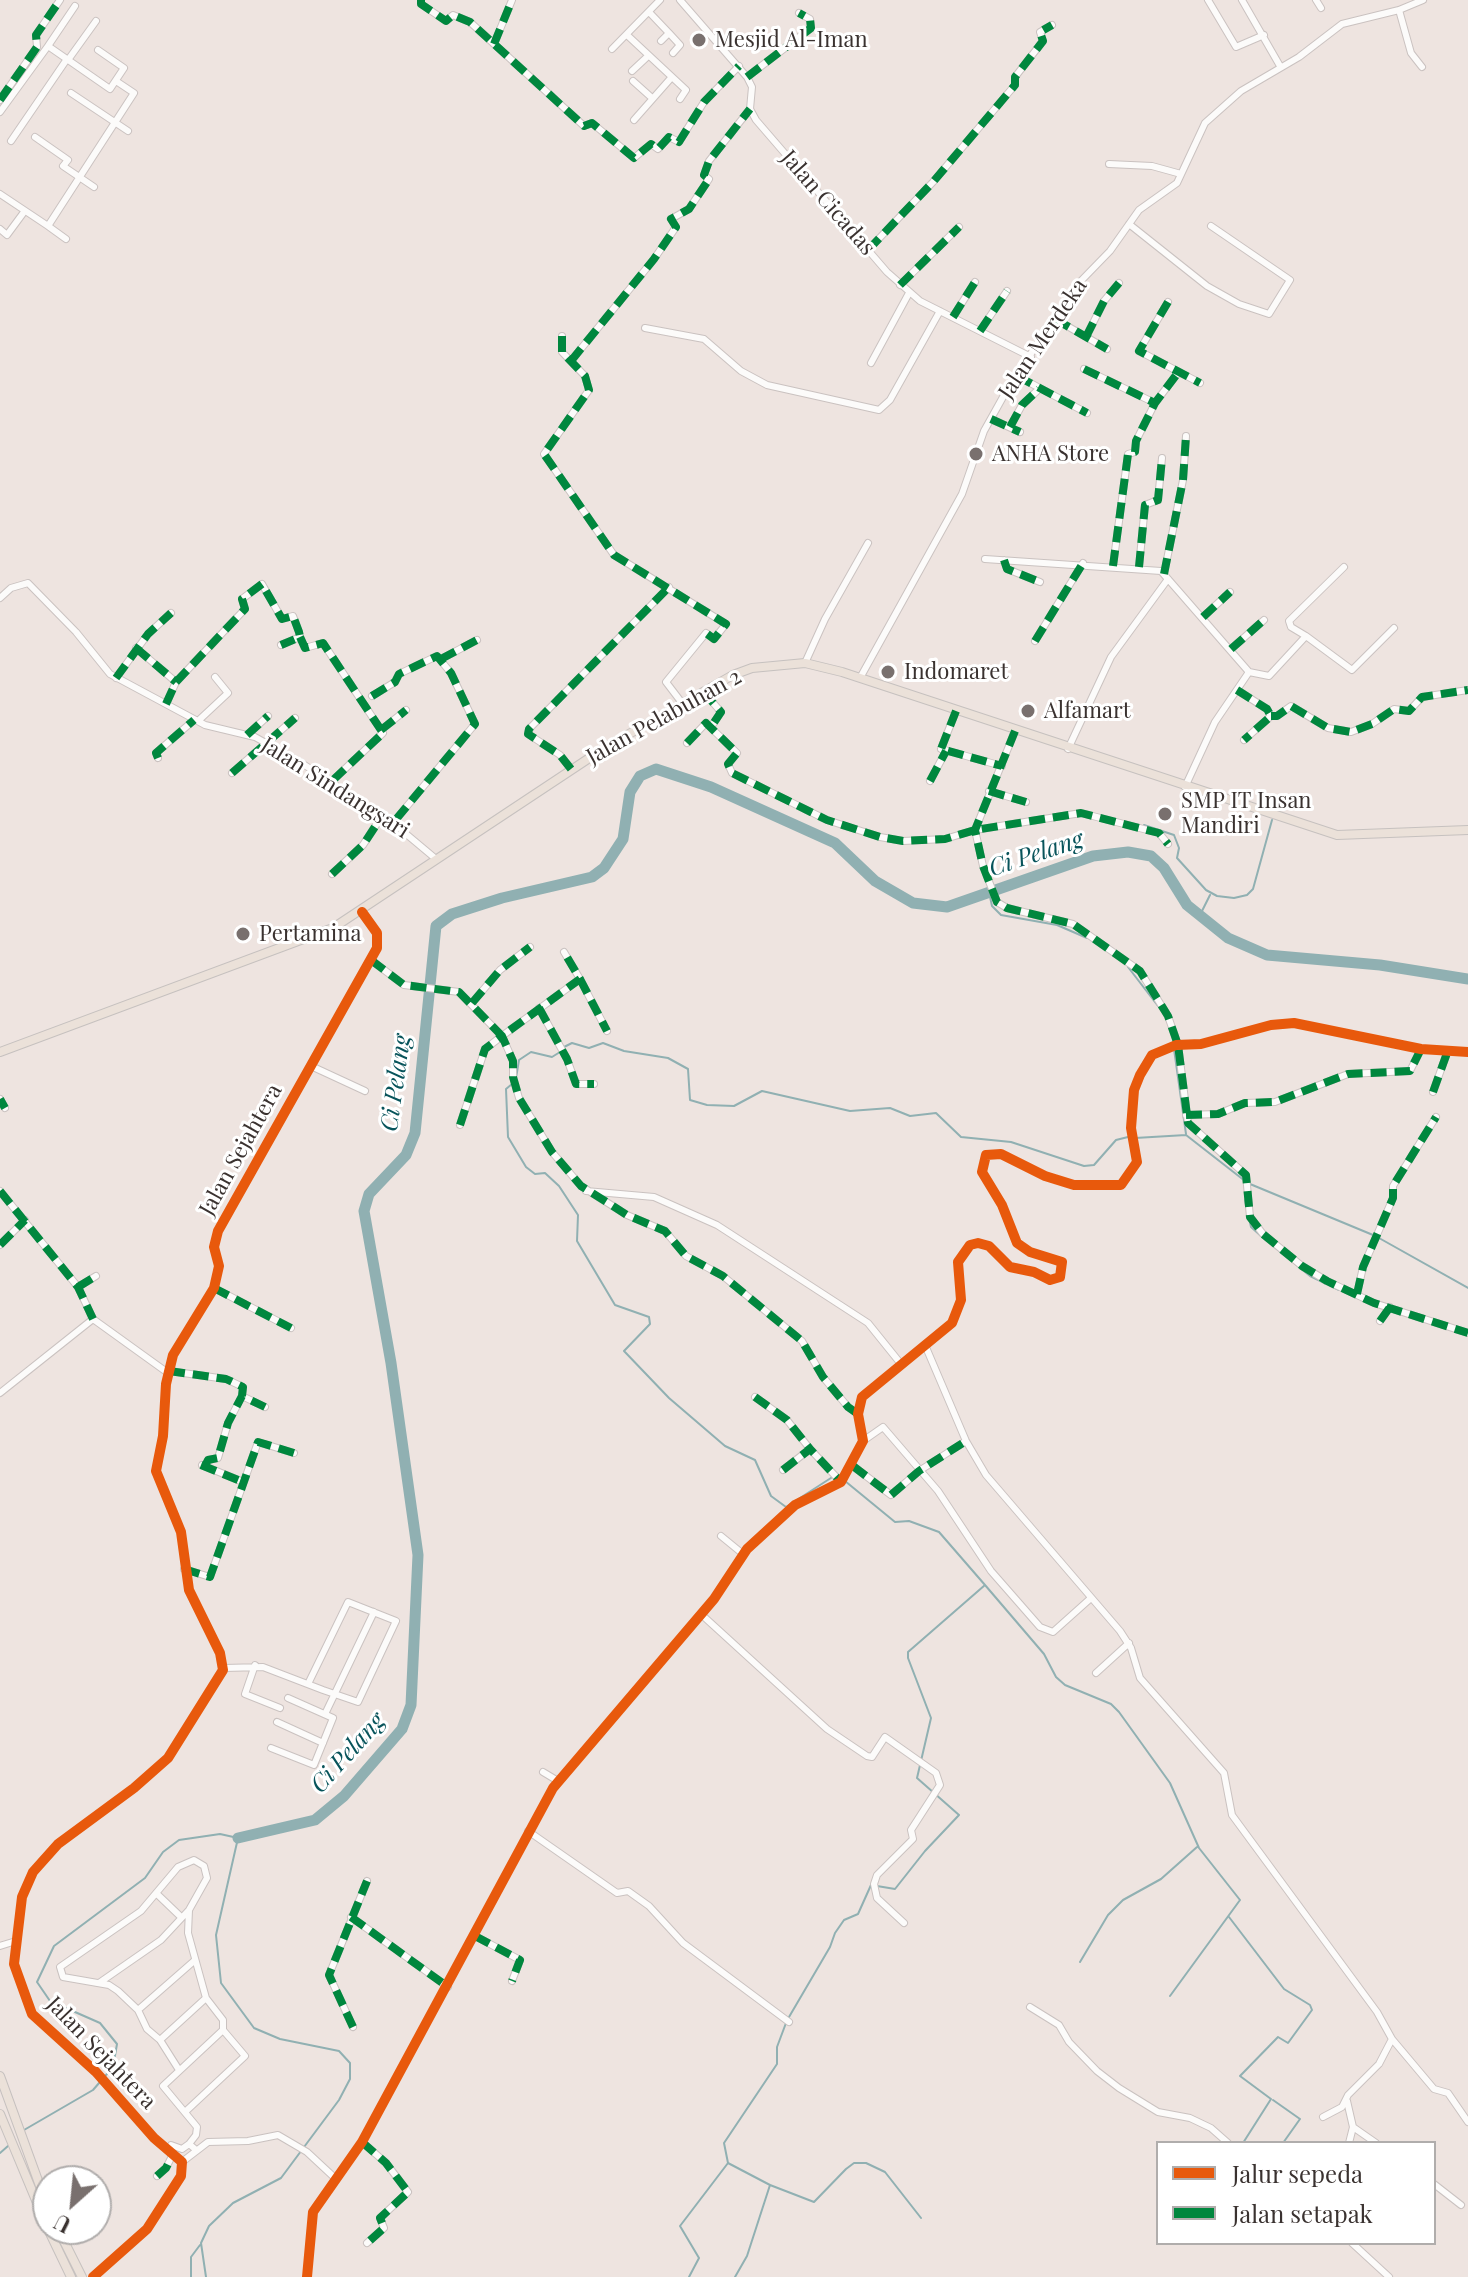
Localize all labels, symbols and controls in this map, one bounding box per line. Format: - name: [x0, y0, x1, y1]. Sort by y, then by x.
- place label: Mesjid Al-Iman: [715, 27, 868, 53]
- marker: Mesjid Al-Iman: [690, 31, 708, 49]
- street label: Jalan Cicadas: [775, 145, 881, 261]
- street label: Jalan Merdeka: [993, 274, 1093, 404]
- place label: ANHA Store: [992, 441, 1109, 467]
- marker: ANHA Store: [967, 445, 985, 463]
- place label: Indomaret: [904, 659, 1008, 685]
- marker: Indomaret: [879, 663, 897, 681]
- street label: Jalan Pelabuhan 2: [582, 664, 746, 770]
- place label: Alfamart: [1044, 698, 1130, 724]
- marker: Alfamart: [1019, 702, 1037, 720]
- street label: Jalan Sindangsari: [256, 732, 414, 844]
- place label: SMP IT Insan Mandiri: [1181, 788, 1312, 840]
- marker: SMP IT Insan Mandiri: [1156, 805, 1174, 823]
- water label: Ci Pelang: [985, 825, 1087, 883]
- place label: Pertamina: [259, 921, 361, 947]
- marker: Pertamina: [234, 925, 252, 943]
- water label: Ci Pelang: [375, 1033, 417, 1133]
- street label: Jalan Sejahtera: [194, 1080, 288, 1220]
- water label: Ci Pelang: [305, 1707, 391, 1799]
- street label: Jalan Sejahtera: [41, 1991, 161, 2115]
- legend: [1156, 2141, 1436, 2245]
- text: Jalur sepeda: [1232, 2157, 1363, 2189]
- north arrow: [32, 2165, 112, 2245]
- text: Jalan setapak: [1232, 2197, 1373, 2229]
- text: U: [48, 2208, 76, 2241]

